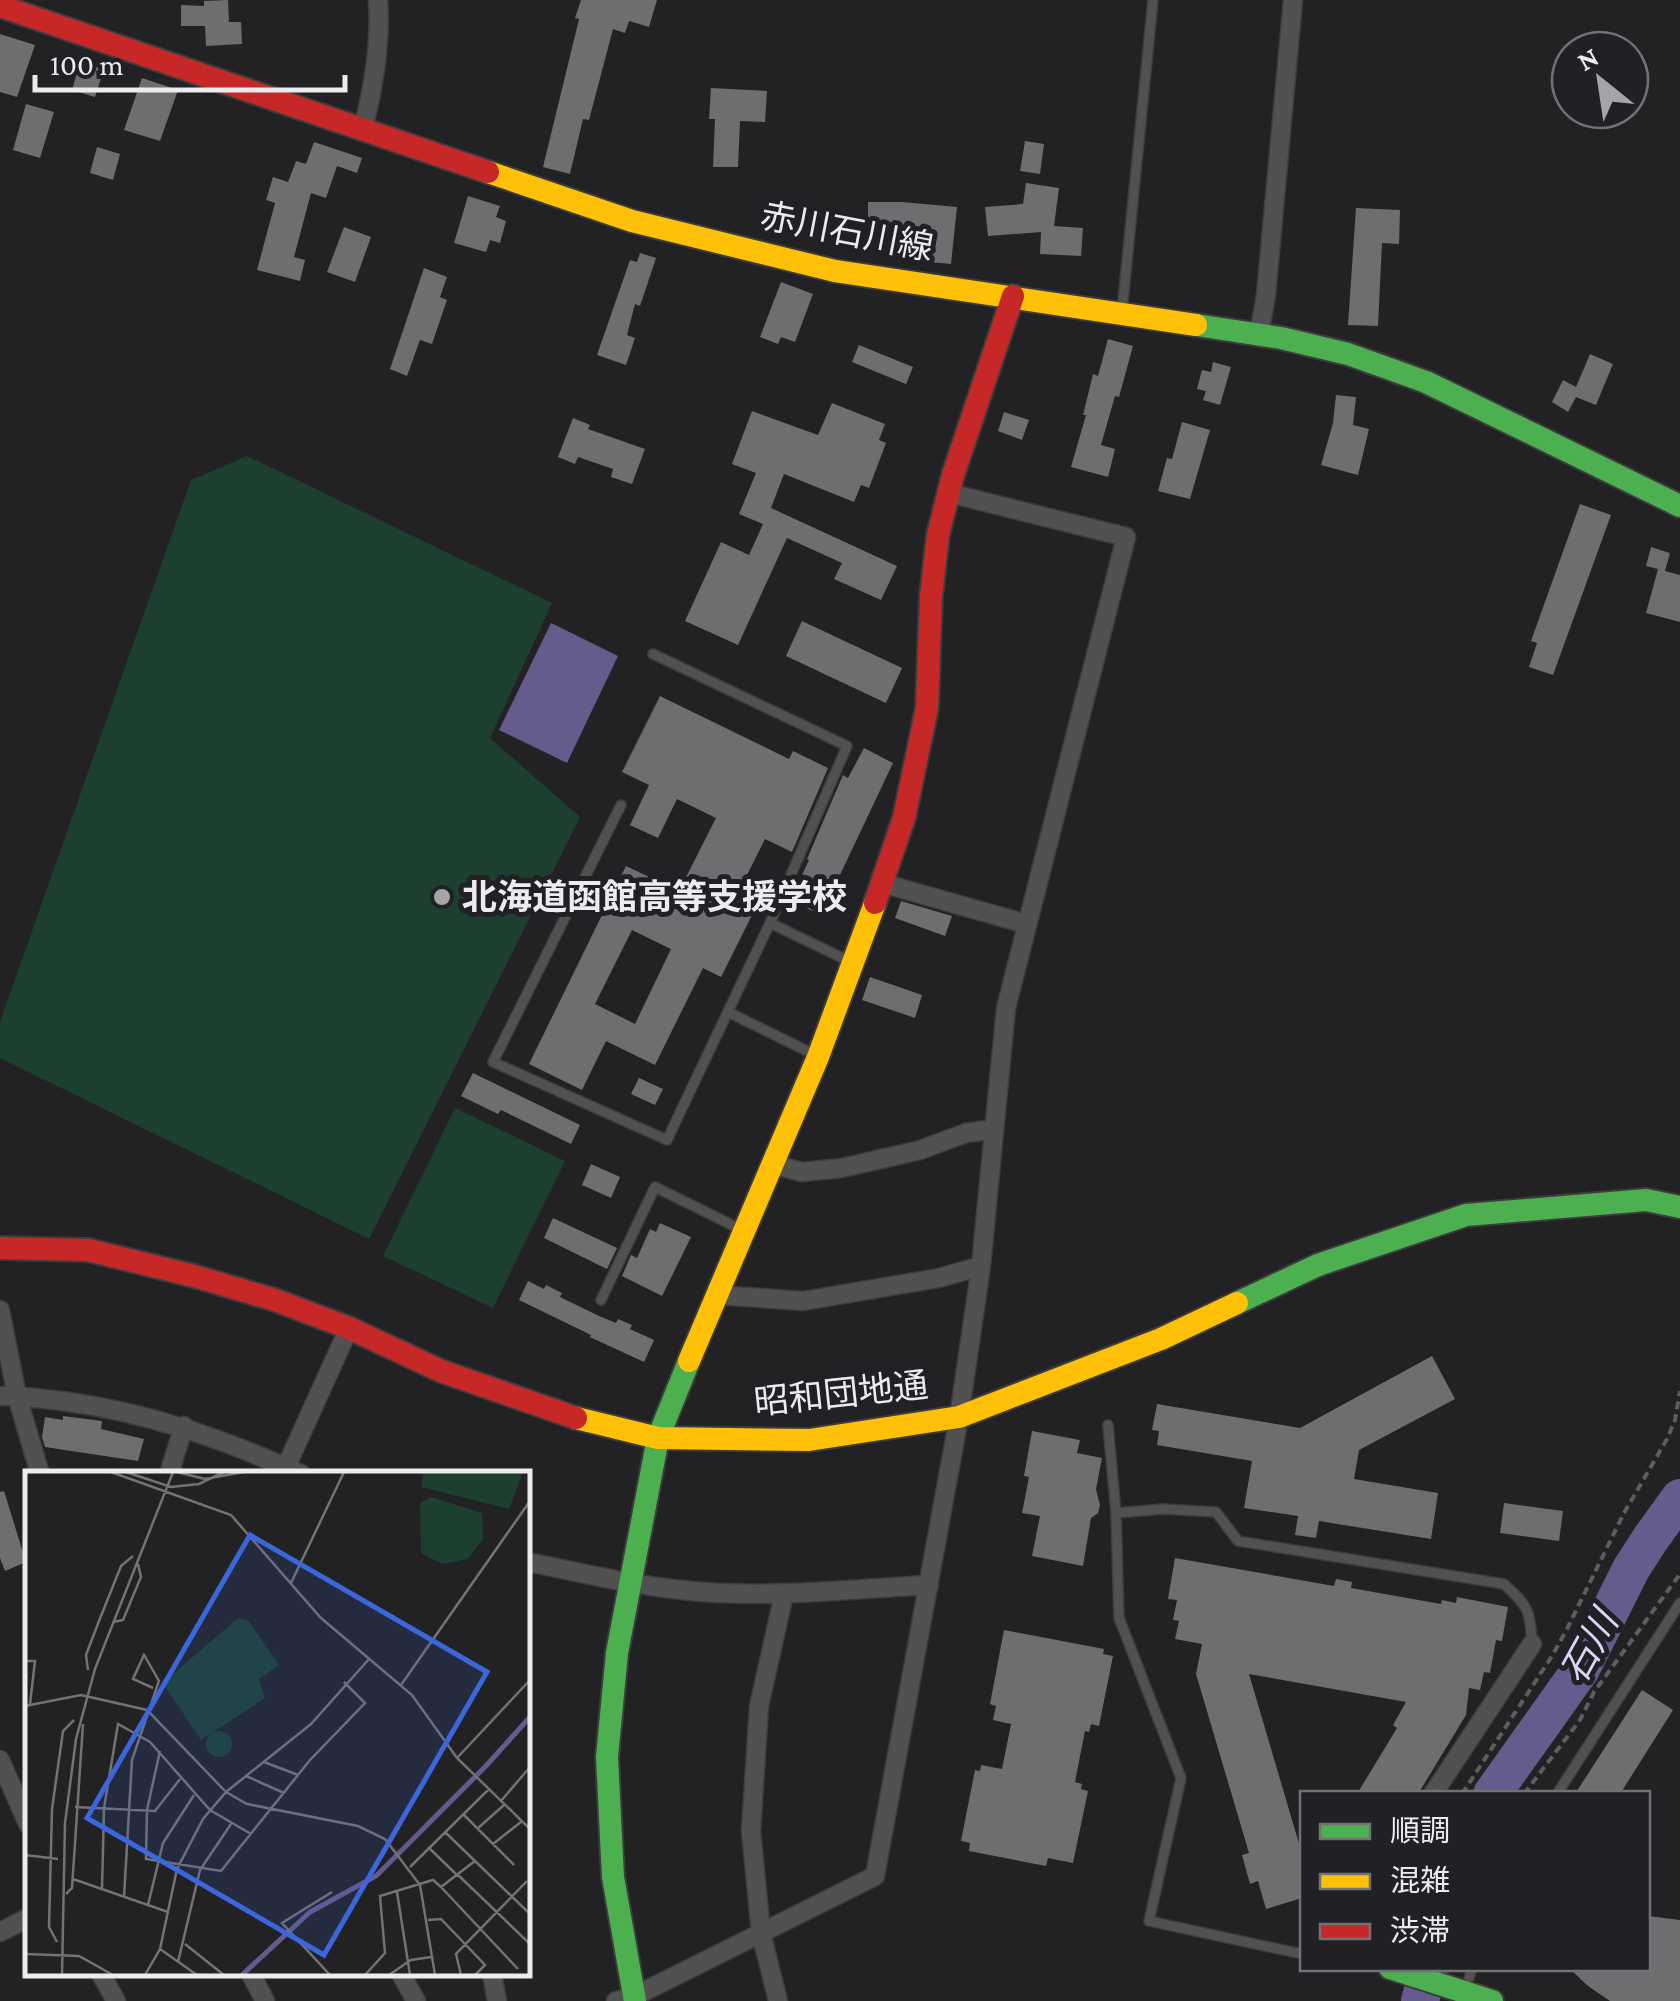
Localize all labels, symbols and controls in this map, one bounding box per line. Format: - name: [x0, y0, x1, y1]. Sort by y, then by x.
- scale bar: [35, 30, 345, 92]
- north arrow: [1550, 30, 1650, 130]
- text: N: [1572, 41, 1604, 77]
- text: 100 m: [50, 48, 124, 81]
- street label: 赤川石川線: [757, 196, 937, 268]
- place label: 北海道函館高等支援学校: [462, 878, 847, 917]
- marker: 北海道函館高等支援学校: [431, 886, 453, 908]
- street label: 昭和団地通: [752, 1365, 930, 1423]
- inset map: [25, 1471, 530, 1976]
- water label: 石川: [1552, 1600, 1628, 1690]
- legend: [1300, 1791, 1650, 1971]
- text: 順調: [1390, 1814, 1450, 1847]
- text: 混雑: [1390, 1864, 1450, 1897]
- text: 渋滞: [1390, 1914, 1450, 1947]

